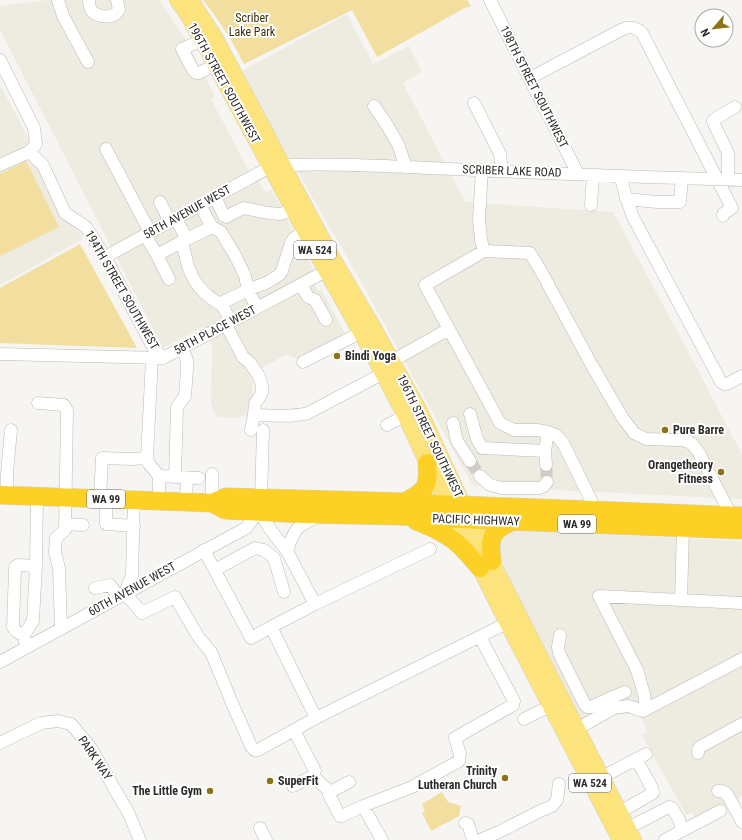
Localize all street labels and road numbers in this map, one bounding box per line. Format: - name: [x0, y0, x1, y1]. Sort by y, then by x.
- street label: 196TH STREET SOUTHWEST: [185, 20, 263, 146]
- street label: 198TH STREET SOUTHWEST: [497, 24, 571, 150]
- street label: SCRIBER LAKE ROAD: [462, 162, 562, 180]
- street label: 58TH AVENUE WEST: [141, 182, 233, 242]
- street label: 194TH STREET SOUTHWEST: [82, 228, 162, 352]
- road number: WA 524: [294, 241, 336, 259]
- street label: 58TH PLACE WEST: [172, 303, 258, 357]
- street label: 196TH STREET SOUTHWEST: [394, 372, 466, 500]
- road number: WA 99: [87, 490, 125, 508]
- street label: PACIFIC HIGHWAY: [432, 511, 521, 529]
- road number: WA 99: [558, 515, 596, 533]
- street label: 60TH AVENUE WEST: [86, 559, 178, 619]
- street label: PARK WAY: [75, 733, 115, 783]
- road number: WA 524: [569, 774, 611, 792]

